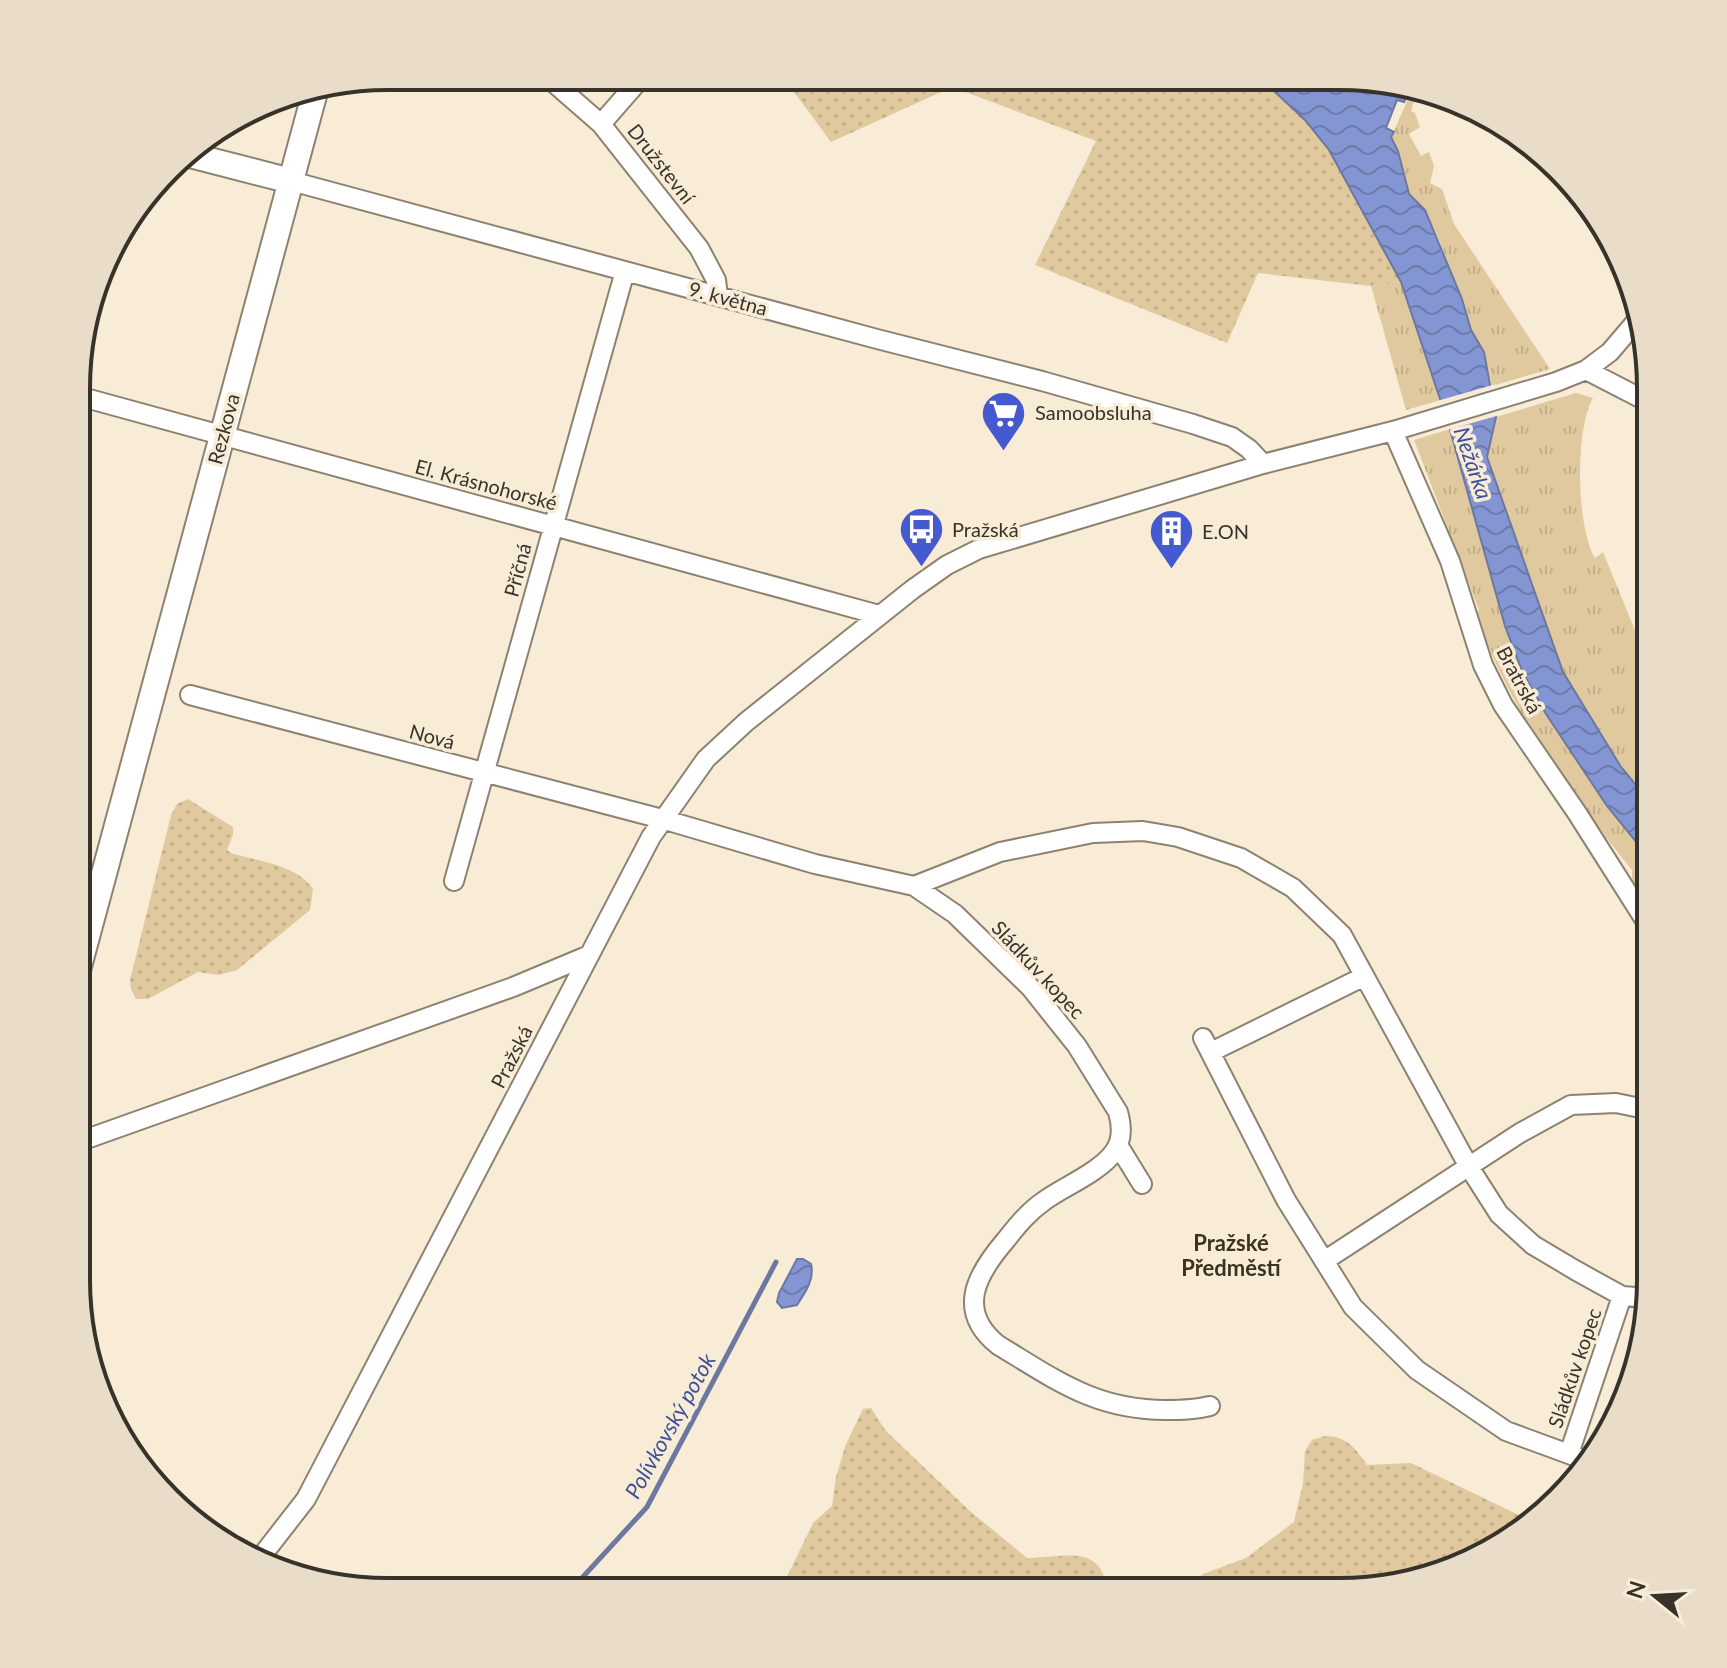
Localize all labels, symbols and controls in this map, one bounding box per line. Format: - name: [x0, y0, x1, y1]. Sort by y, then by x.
- street label: Družstevní: [623, 119, 701, 209]
- street label: 9. května: [686, 276, 770, 320]
- supermarket icon: Samoobsluha: [980, 389, 1028, 452]
- street label: Rezkova: [202, 391, 244, 467]
- place label: Samoobsluha: [1035, 400, 1152, 424]
- water label: Nežárka: [1449, 423, 1498, 503]
- street label: El. Krásnohorské: [413, 454, 560, 515]
- bus stop icon: Pražská: [897, 506, 945, 569]
- building icon: E.ON: [1147, 508, 1195, 571]
- place label: Pražská: [952, 517, 1019, 541]
- place label: E.ON: [1202, 519, 1249, 543]
- street label: Příčná: [498, 540, 536, 599]
- street label: Bratrská: [1492, 642, 1548, 717]
- street label: Nová: [407, 718, 458, 754]
- street label: Sládkův kopec: [987, 915, 1090, 1024]
- street label: Pražská: [485, 1021, 537, 1092]
- district label: Pražské Předměstí: [1181, 1229, 1283, 1281]
- street label: Sládkův kopec: [1542, 1304, 1606, 1431]
- water label: Polívkovský potok: [619, 1348, 721, 1503]
- north arrow: [1615, 1556, 1695, 1636]
- text: N: [1620, 1577, 1651, 1602]

